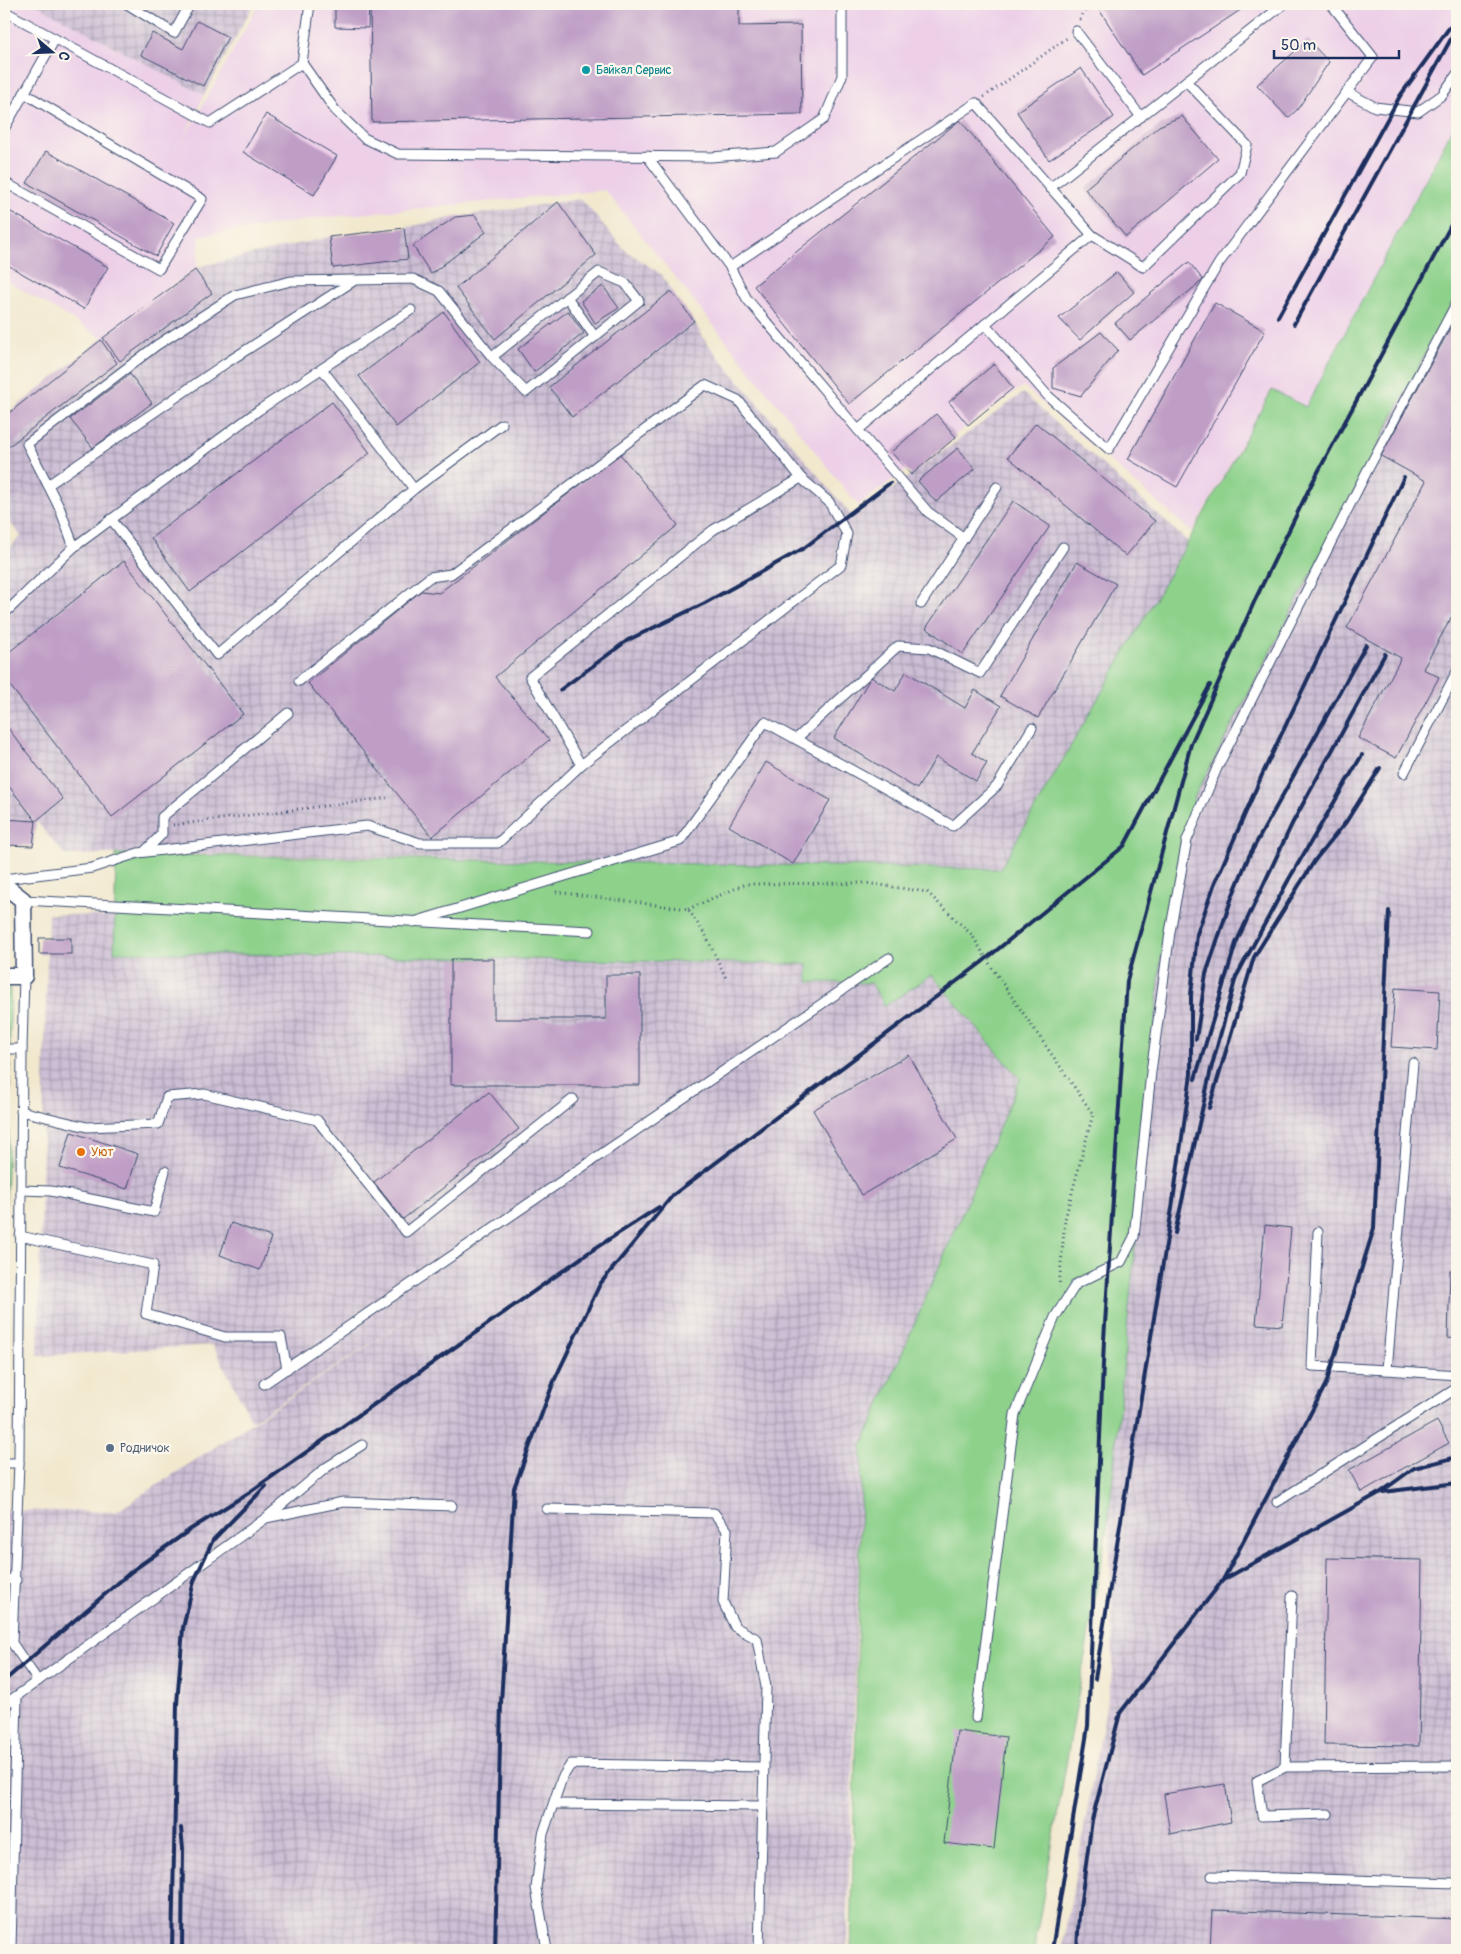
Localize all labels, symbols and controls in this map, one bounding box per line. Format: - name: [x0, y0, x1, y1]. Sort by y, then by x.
- north arrow: [28, 28, 78, 78]
- scale bar: [1274, 28, 1398, 60]
- text: 50 m: [1281, 36, 1316, 55]
- text: С: [54, 49, 73, 63]
- place label: Байкал Сервис: [596, 63, 672, 78]
- marker: Байкал Сервис: [580, 64, 592, 76]
- place label: Уют: [91, 1145, 114, 1160]
- marker: Уют: [75, 1146, 87, 1158]
- place label: Родничок: [120, 1441, 170, 1456]
- marker: Родничок: [104, 1442, 116, 1454]

